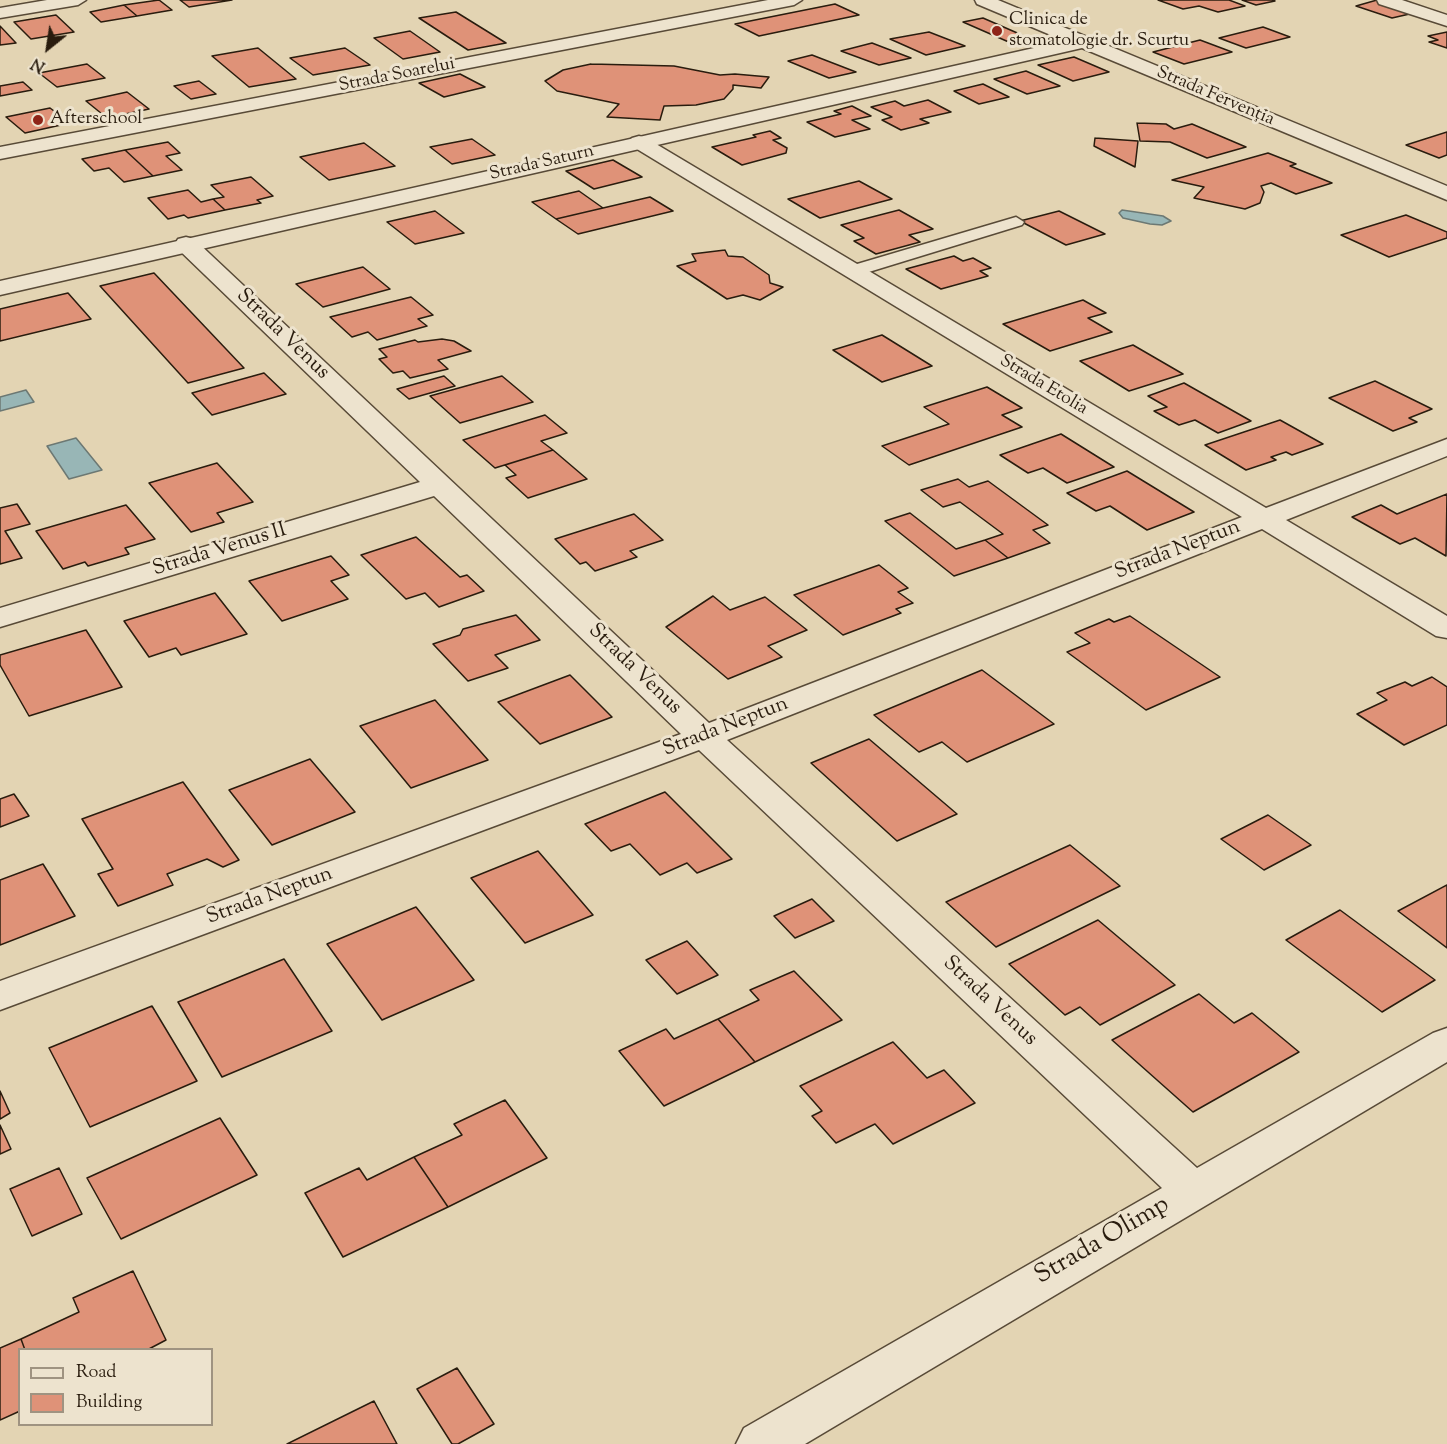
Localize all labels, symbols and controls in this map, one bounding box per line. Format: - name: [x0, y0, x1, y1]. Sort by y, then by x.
- place label: Clinica de stomatologie dr. Scurtu: [1009, 10, 1189, 52]
- north arrow: [18, 18, 78, 78]
- marker: Clinica de stomatologie dr. Scurtu: [990, 24, 1004, 38]
- text: N: [27, 51, 50, 77]
- street label: Strada Soarelui: [337, 54, 457, 98]
- street label: Strada Fervenția: [1153, 62, 1277, 132]
- place label: Afterschool: [50, 109, 142, 131]
- marker: Afterschool: [31, 113, 45, 127]
- street label: Strada Saturn: [488, 141, 596, 187]
- street label: Strada Venus: [230, 284, 334, 386]
- street label: Strada Etolia: [995, 351, 1091, 421]
- street label: Strada Neptun: [1112, 516, 1244, 586]
- street label: Strada Venus II: [150, 519, 290, 583]
- street label: Strada Venus: [582, 619, 686, 721]
- street label: Strada Neptun: [660, 693, 792, 763]
- street label: Strada Neptun: [204, 863, 336, 931]
- street label: Strada Venus: [936, 952, 1042, 1052]
- street label: Strada Olimp: [1030, 1191, 1176, 1293]
- legend: [18, 1348, 213, 1426]
- text: Road: [76, 1360, 116, 1386]
- text: Building: [76, 1390, 142, 1416]

